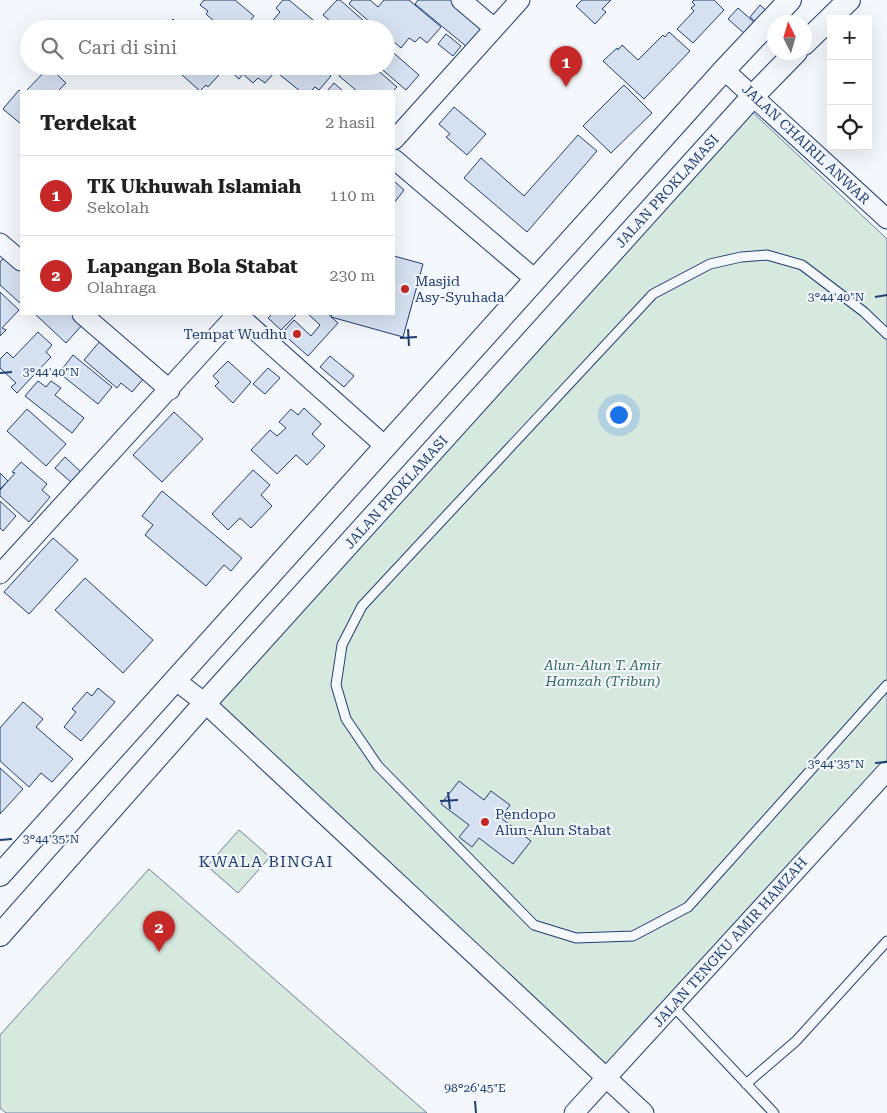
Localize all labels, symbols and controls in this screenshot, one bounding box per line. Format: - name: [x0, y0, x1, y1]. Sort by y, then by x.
- north arrow: [767, 15, 812, 60]
- map controls: [827, 15, 872, 150]
- button: +: [827, 15, 872, 60]
- search box: [20, 20, 395, 75]
- icon: search: [38, 34, 66, 62]
- text: Cari di sini: [78, 36, 177, 59]
- pin: 1: [550, 46, 582, 87]
- button: −: [827, 60, 872, 105]
- street label: JALAN CHAIRIL ANWAR: [739, 81, 873, 208]
- button: locate: [827, 105, 872, 150]
- text: Terdekat: [40, 111, 137, 135]
- text: 2 hasil: [325, 113, 375, 132]
- street label: JALAN PROKLAMASI: [612, 131, 722, 251]
- text: TK Ukhuwah Islamiah: [87, 175, 301, 198]
- text: 1: [52, 186, 60, 205]
- text: 110 m: [329, 186, 375, 205]
- text: Sekolah: [87, 198, 149, 217]
- text: Lapangan Bola Stabat: [87, 255, 298, 278]
- text: 2: [52, 266, 60, 285]
- text: 230 m: [329, 266, 375, 285]
- place label: Masjid Asy-Syuhada: [415, 273, 505, 305]
- text: Olahraga: [87, 278, 156, 297]
- marker: Masjid Asy-Syuhada: [399, 283, 411, 295]
- text: 3°44'40"N: [808, 290, 865, 304]
- place label: Tempat Wudhu: [184, 326, 287, 342]
- marker: Tempat Wudhu: [291, 328, 303, 340]
- text: 3°44'40"N: [23, 365, 80, 379]
- your location: [606, 402, 632, 428]
- street label: JALAN PROKLAMASI: [341, 432, 451, 552]
- park label: Alun-Alun T. Amir Hamzah (Tribun): [543, 657, 662, 689]
- text: 3°44'35"N: [808, 757, 865, 771]
- place label: Pendopo Alun-Alun Stabat: [495, 806, 611, 838]
- marker: Pendopo Alun-Alun Stabat: [479, 816, 491, 828]
- text: 3°44'35"N: [23, 832, 80, 846]
- district label: KWALA BINGAI: [199, 852, 333, 871]
- street label: JALAN TENGKU AMIR HAMZAH: [650, 854, 811, 1030]
- pin: 2: [143, 911, 175, 952]
- text: 98°26'45"E: [444, 1081, 506, 1095]

